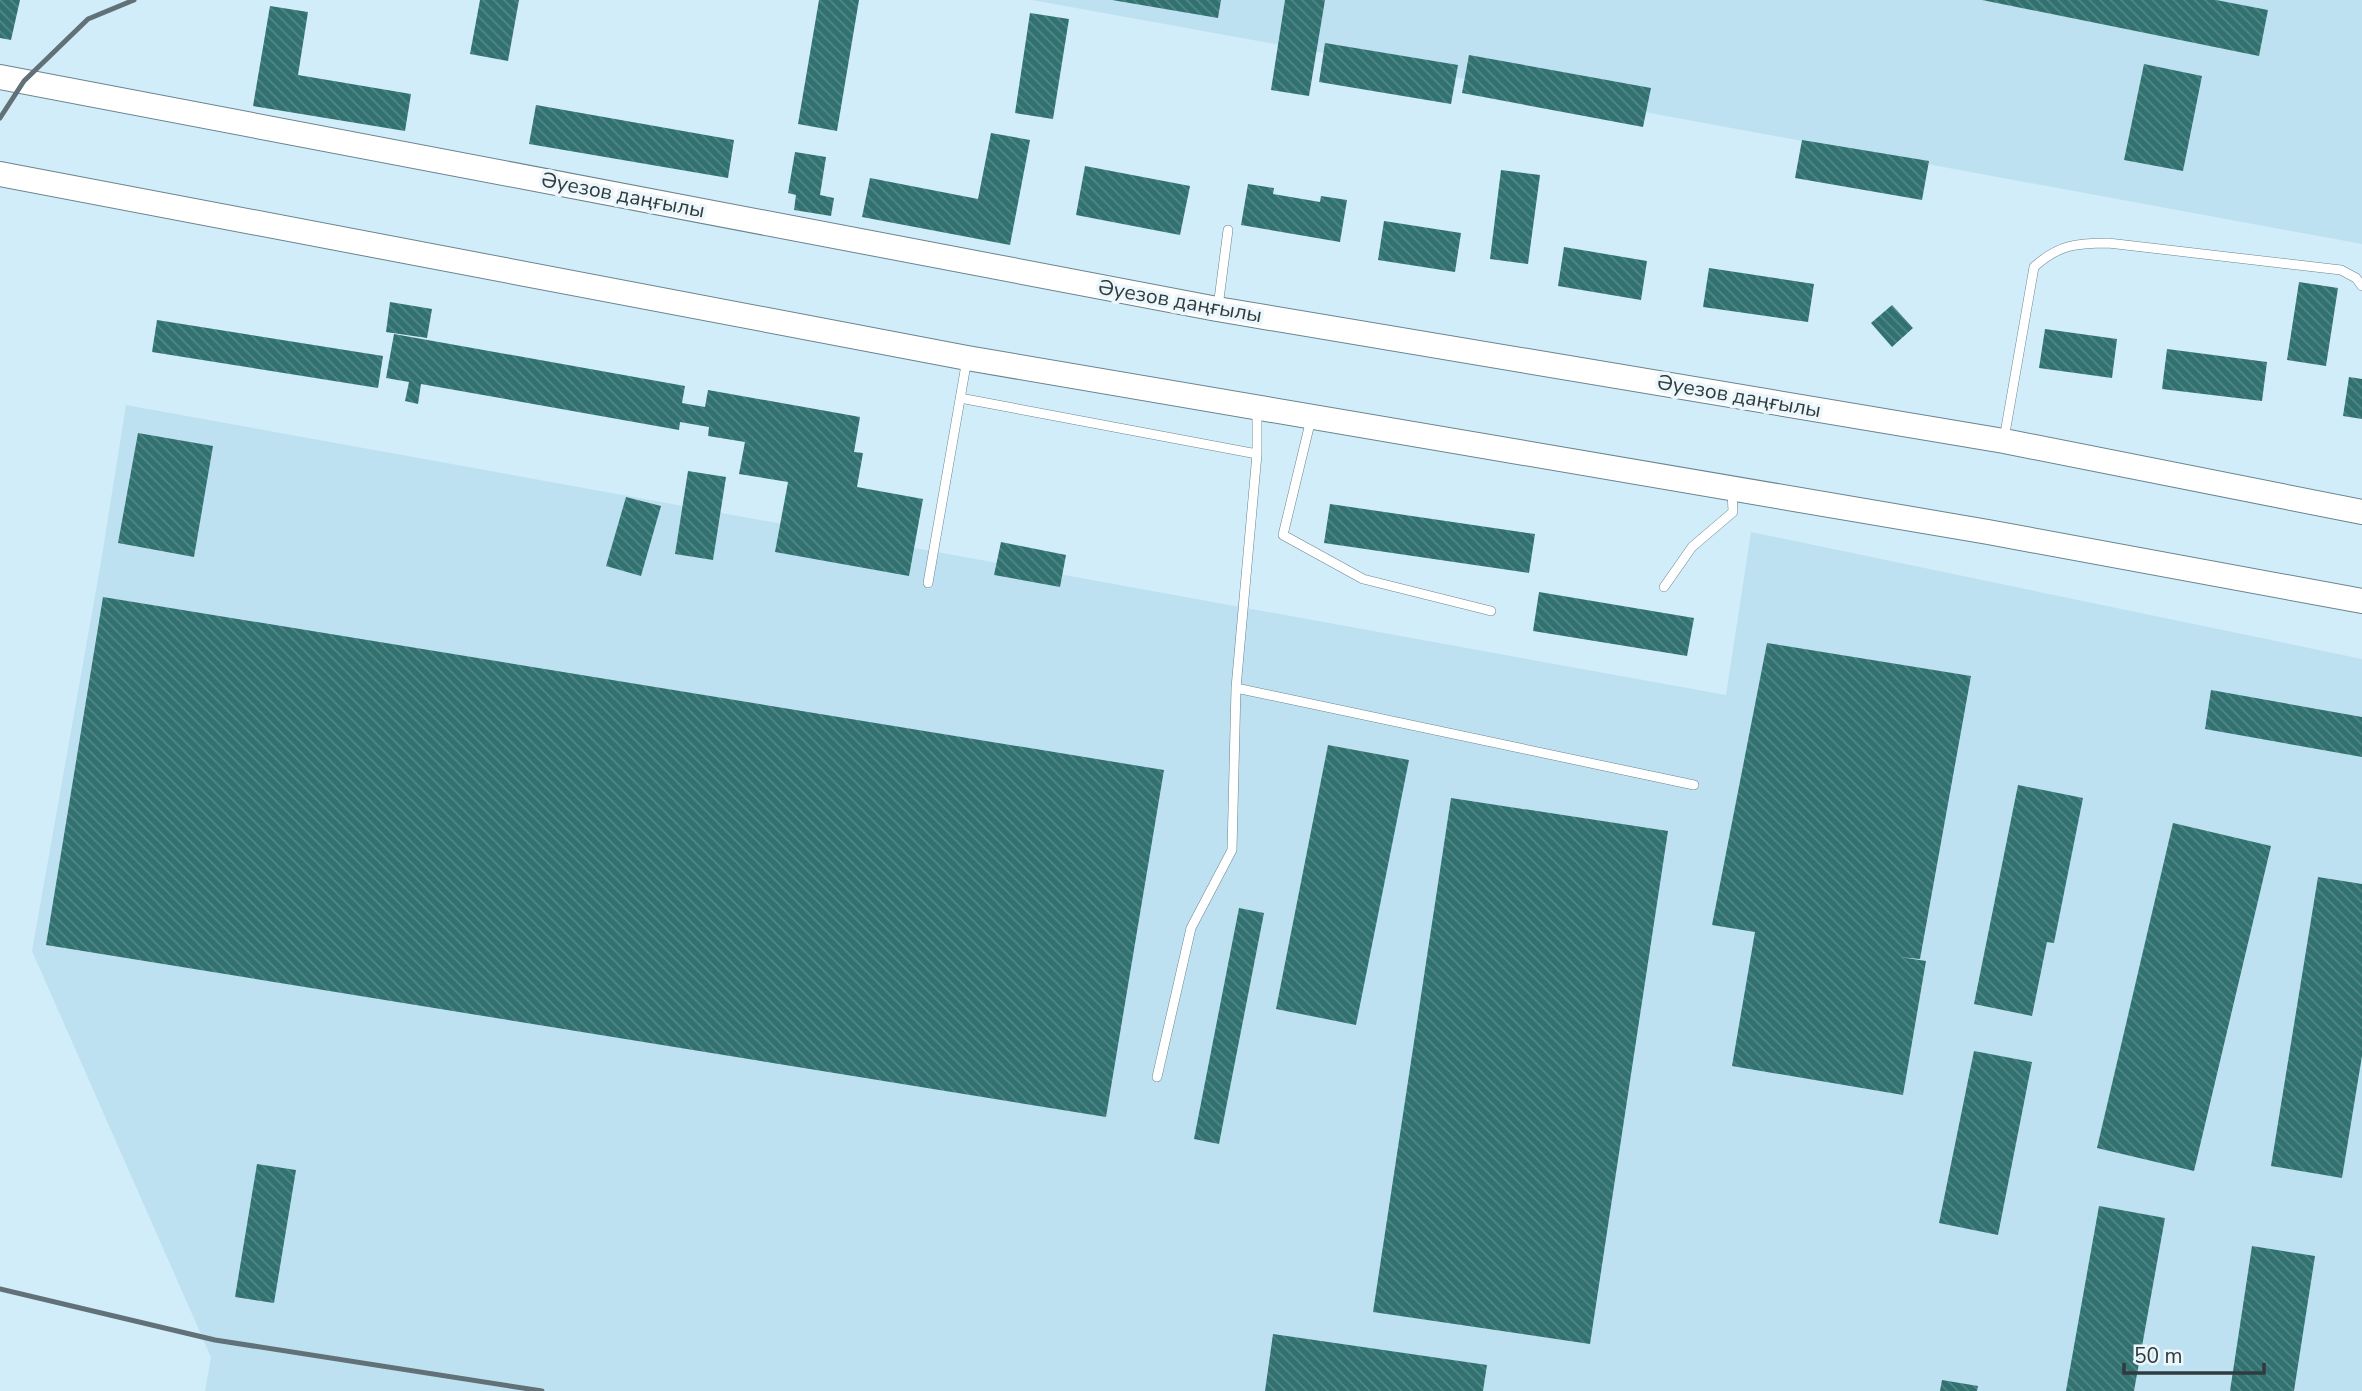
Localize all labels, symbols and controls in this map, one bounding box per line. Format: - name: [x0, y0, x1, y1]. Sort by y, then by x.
- street label: Әуезов даңғылы: [539, 165, 707, 225]
- street label: Әуезов даңғылы: [1096, 273, 1264, 329]
- street label: Әуезов даңғылы: [1655, 368, 1823, 424]
- scale bar: [2124, 1332, 2264, 1376]
- text: 50 m: [2134, 1342, 2183, 1370]

